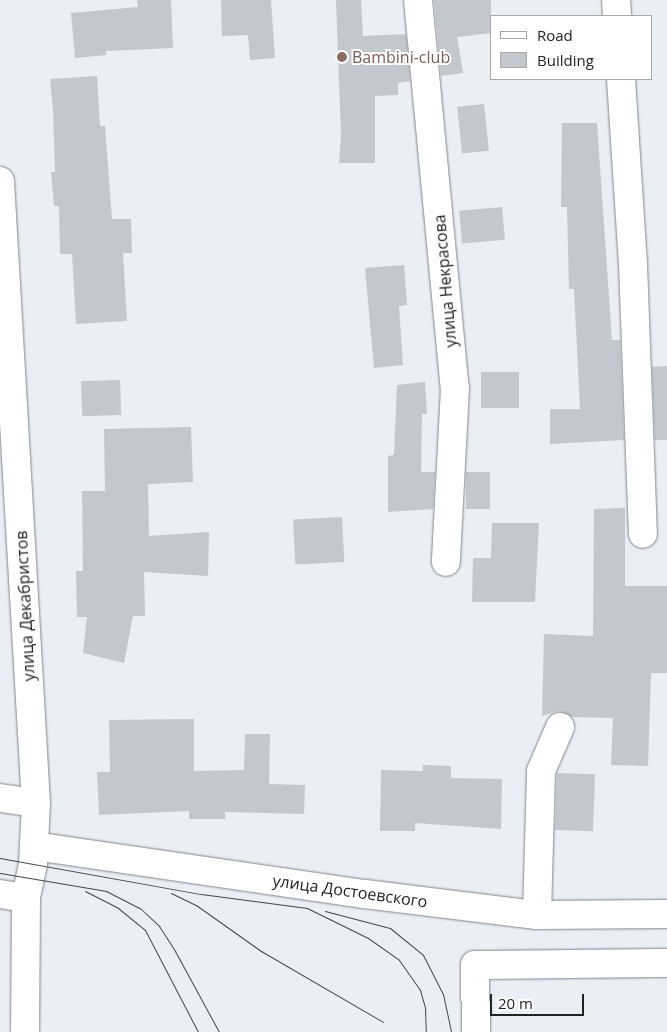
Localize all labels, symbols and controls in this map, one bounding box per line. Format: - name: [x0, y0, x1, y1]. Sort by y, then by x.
- legend: [490, 15, 652, 80]
- text: Road: [537, 25, 573, 45]
- place label: Bambini-club: [352, 47, 450, 67]
- text: Building: [537, 50, 594, 70]
- marker: Bambini-club: [336, 51, 348, 63]
- street label: улица Некрасова: [430, 214, 460, 348]
- street label: улица Декабристов: [11, 530, 39, 682]
- street label: улица Достоевского: [271, 871, 429, 911]
- scale bar: [492, 984, 586, 1016]
- text: 20 m: [498, 993, 533, 1013]

